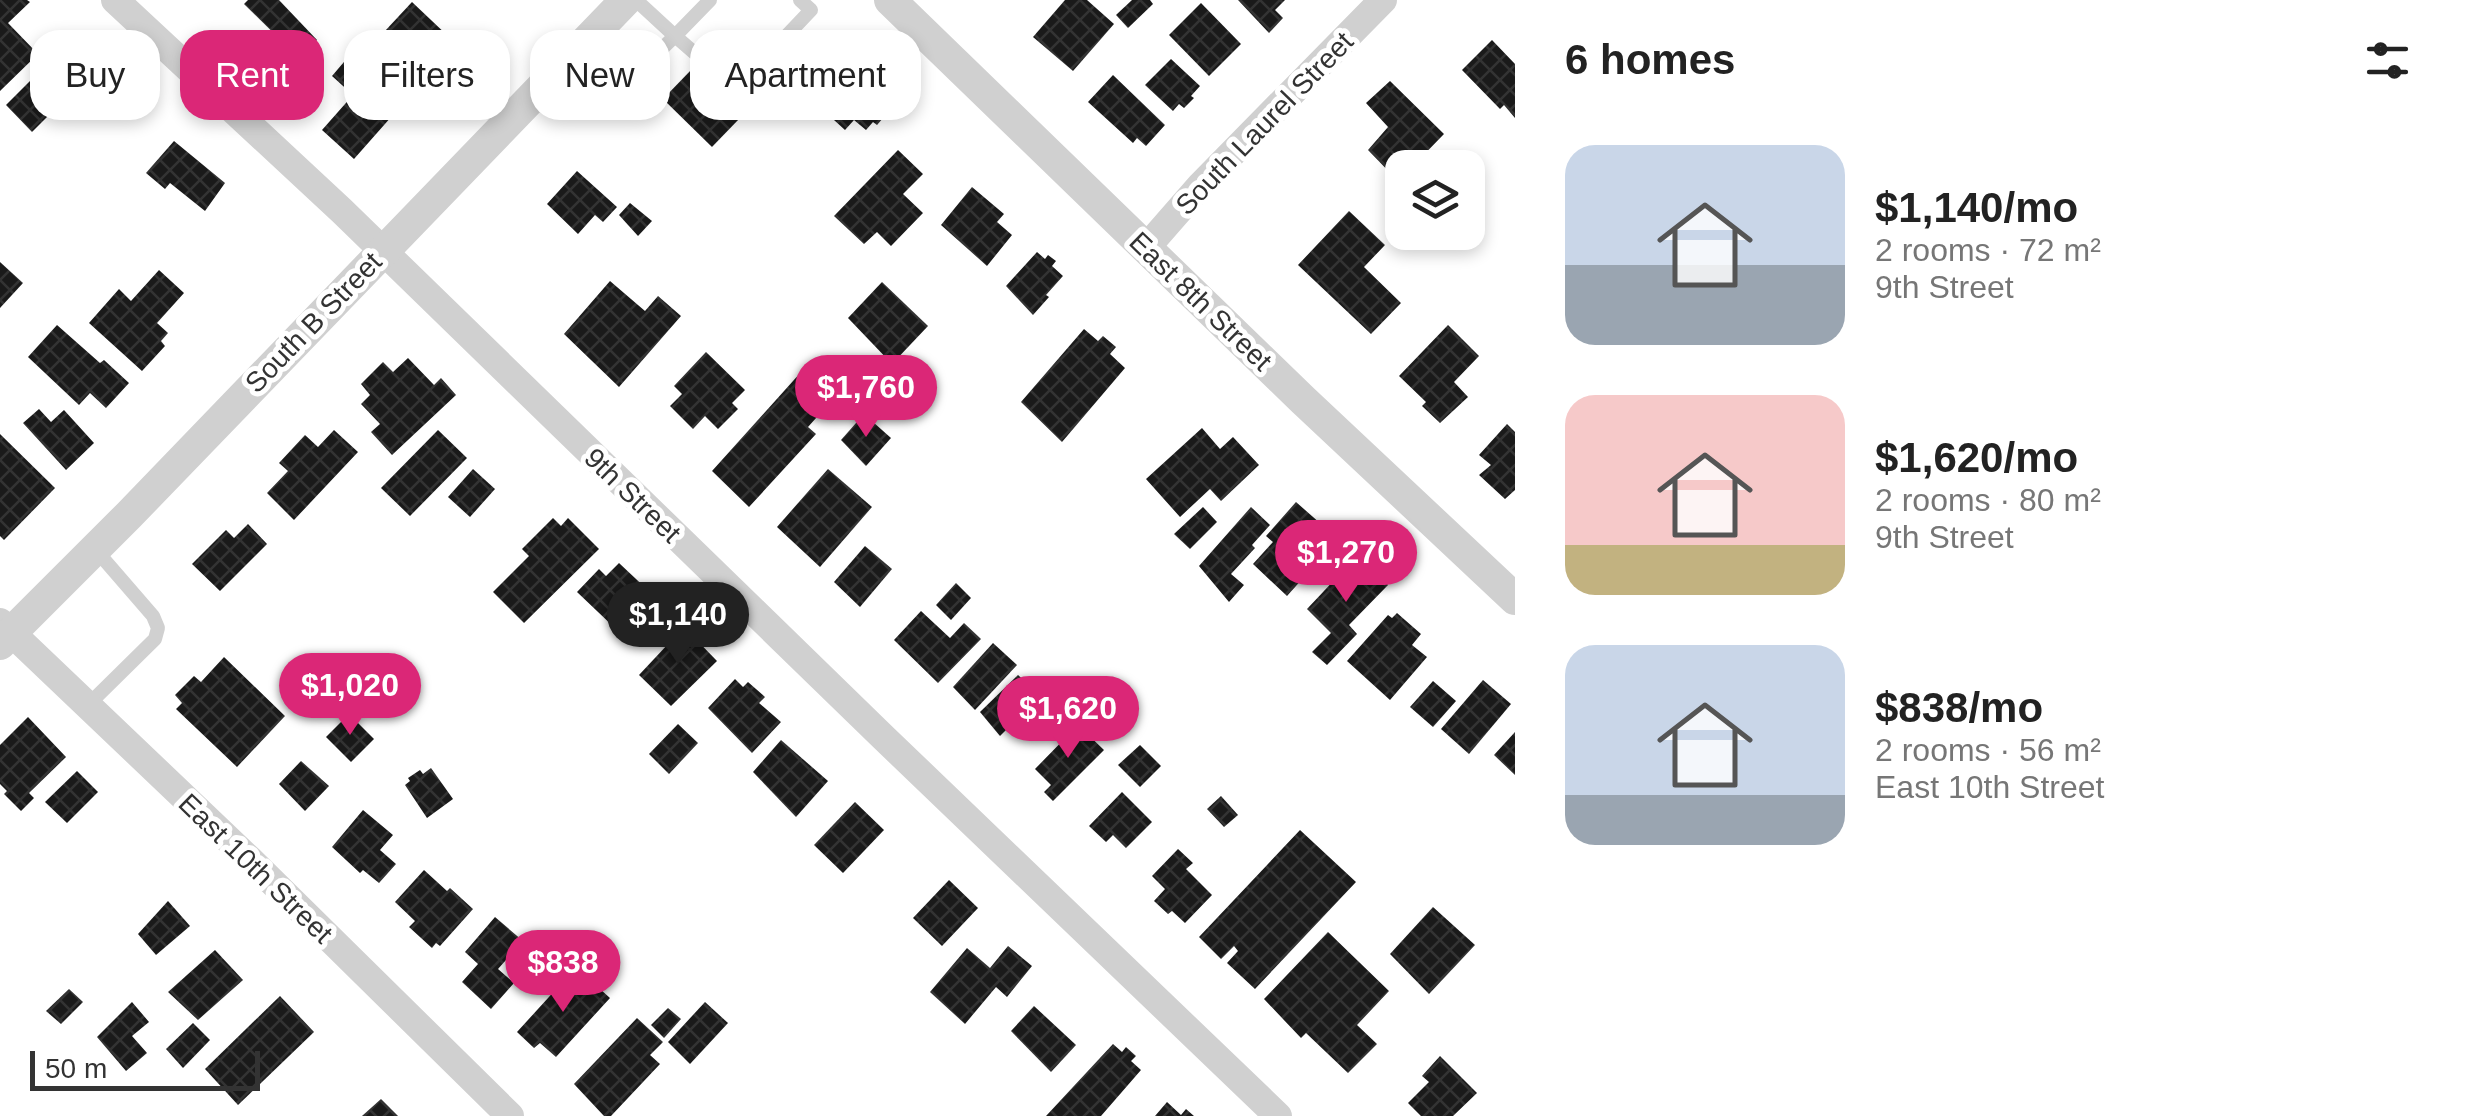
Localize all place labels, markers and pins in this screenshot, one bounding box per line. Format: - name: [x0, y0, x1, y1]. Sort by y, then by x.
- pin: $1,760: [785, 355, 947, 440]
- pin: $1,270: [1265, 520, 1427, 605]
- pin: $1,140: [597, 582, 759, 667]
- pin: $1,020: [269, 653, 431, 738]
- pin: $1,620: [987, 676, 1149, 761]
- pin: $838: [504, 930, 622, 1015]

